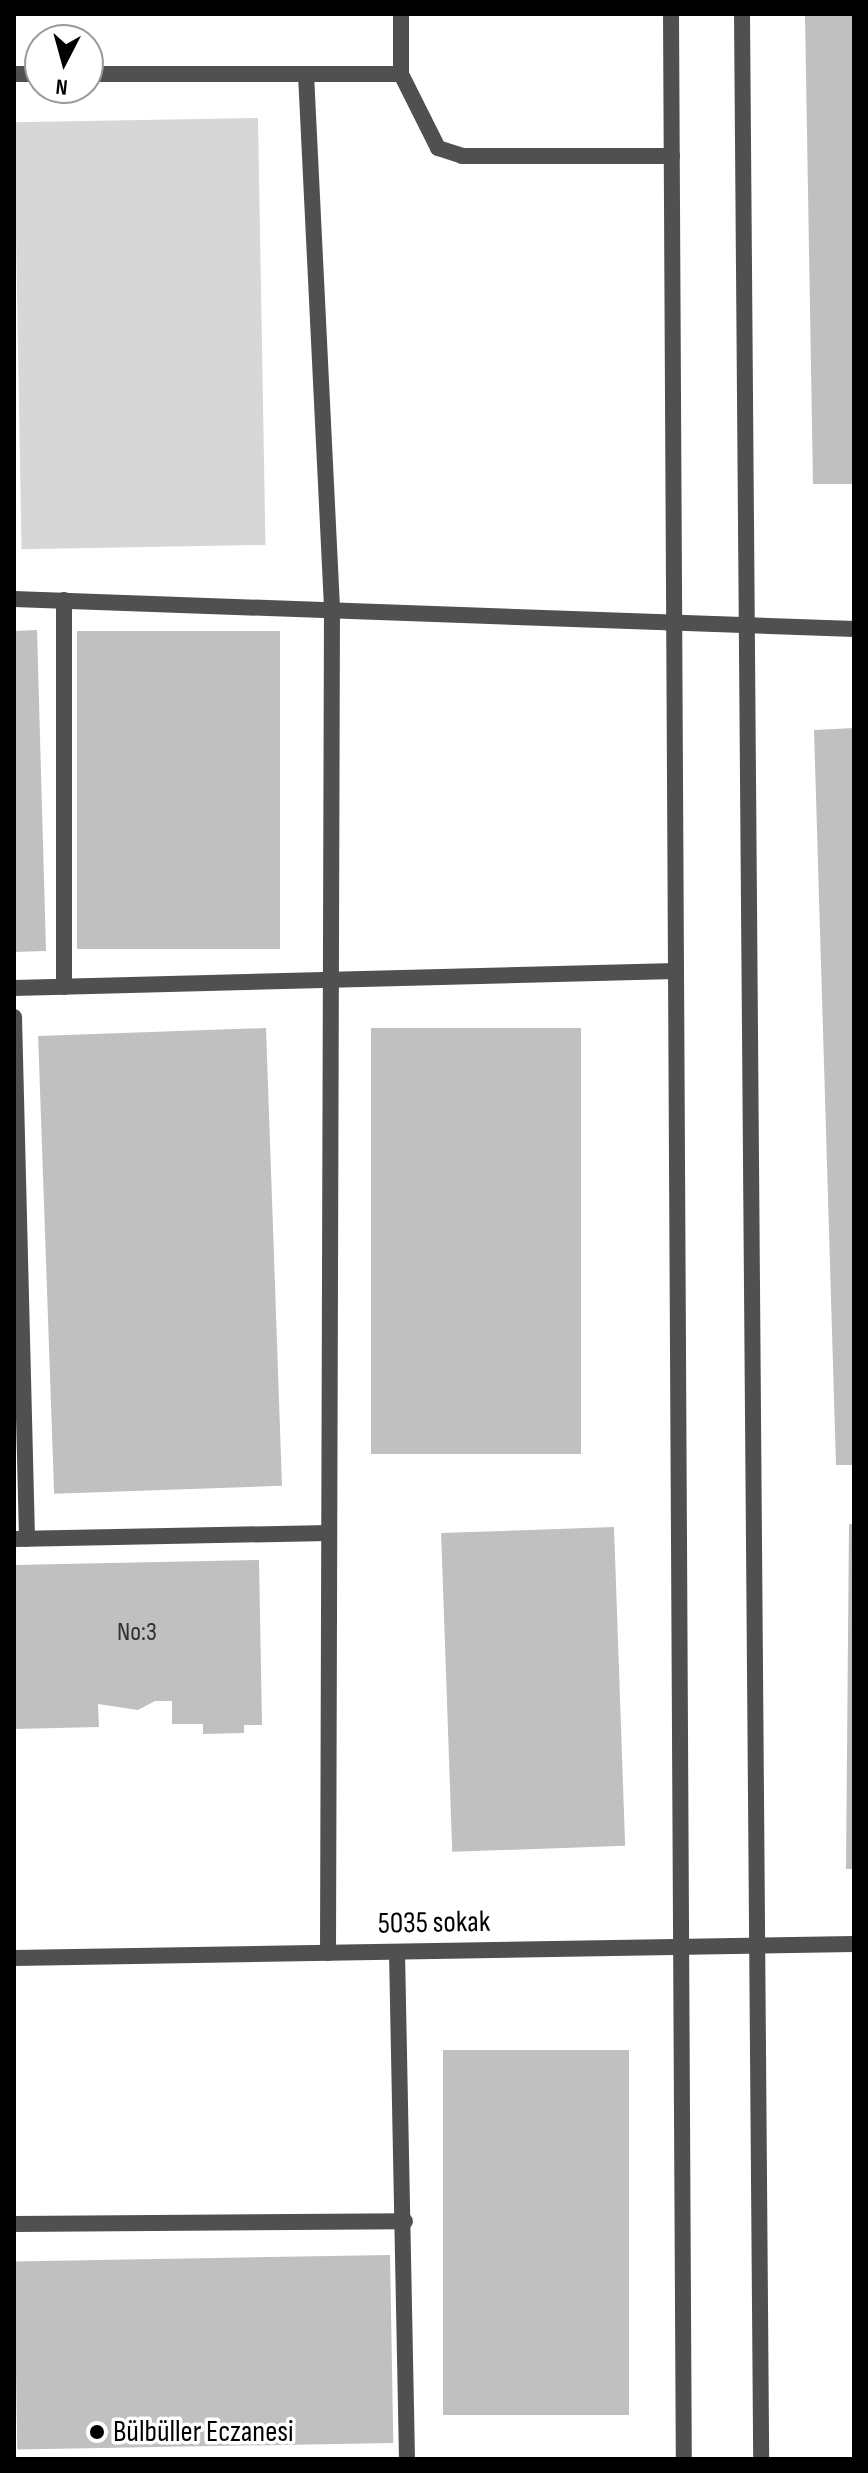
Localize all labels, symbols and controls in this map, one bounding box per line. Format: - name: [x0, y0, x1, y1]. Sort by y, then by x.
- north arrow: [24, 24, 104, 104]
- text: N: [54, 72, 69, 100]
- house number: No:3: [117, 1617, 157, 1649]
- street label: 5035 sokak: [377, 1904, 491, 1942]
- place label: Bülbüller Eczanesi: [113, 2414, 294, 2450]
- marker: Bülbüller Eczanesi: [88, 2423, 106, 2441]

